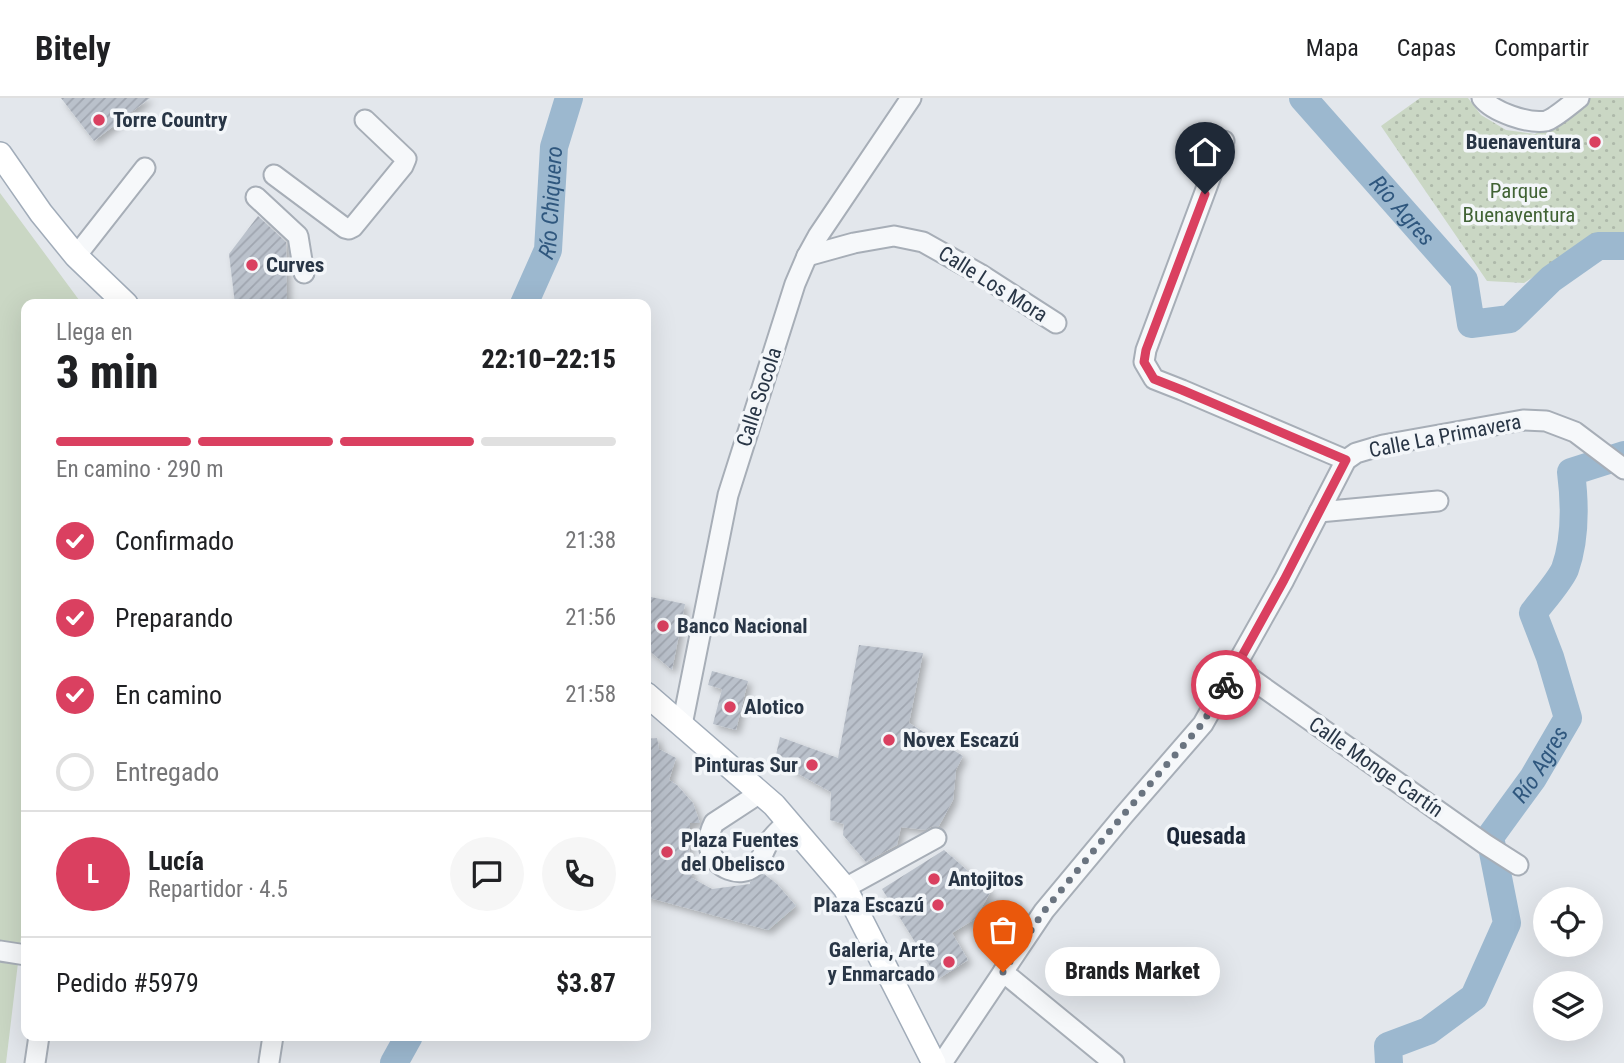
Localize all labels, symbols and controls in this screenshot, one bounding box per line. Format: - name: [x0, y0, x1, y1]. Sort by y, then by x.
- text: Bitely: [35, 29, 111, 68]
- text: Mapa: [1306, 34, 1359, 62]
- text: Capas: [1397, 34, 1456, 62]
- text: Compartir: [1494, 34, 1589, 62]
- place label: Torre Country: [113, 108, 228, 132]
- marker: Torre Country: [91, 112, 107, 128]
- pin: [1175, 122, 1235, 194]
- place label: Buenaventura: [1466, 130, 1581, 154]
- icon: home: [1186, 133, 1224, 171]
- marker: Buenaventura: [1587, 134, 1603, 150]
- water label: Río Chiquero: [533, 145, 568, 263]
- water label: Río Agres: [1364, 170, 1440, 251]
- park label: Parque Buenaventura: [1463, 179, 1575, 227]
- street label: Calle Los Mora: [934, 241, 1052, 327]
- place label: Curves: [266, 253, 324, 277]
- marker: Curves: [244, 257, 260, 273]
- text: Llega en: [56, 319, 133, 346]
- text: 22:10–22:15: [482, 344, 616, 374]
- street label: Calle Socola: [732, 344, 786, 450]
- text: 3 min: [56, 345, 159, 399]
- street label: Calle La Primavera: [1367, 409, 1523, 463]
- text: En camino · 290 m: [56, 456, 224, 483]
- icon: check: [56, 522, 94, 560]
- text: Confirmado: [115, 526, 234, 556]
- text: 21:38: [565, 527, 616, 554]
- icon: check: [56, 599, 94, 637]
- text: Preparando: [115, 603, 233, 633]
- text: 21:56: [565, 604, 616, 631]
- place label: Banco Nacional: [677, 614, 808, 638]
- marker: Banco Nacional: [655, 618, 671, 634]
- courier: [1191, 650, 1261, 720]
- icon: bike: [1207, 666, 1245, 704]
- icon: check: [56, 676, 94, 714]
- text: En camino: [115, 680, 222, 710]
- text: 21:58: [565, 681, 616, 708]
- place label: Alotico: [744, 695, 804, 719]
- marker: Alotico: [722, 699, 738, 715]
- street label: Calle Monge Cartín: [1304, 712, 1448, 822]
- water label: Río Agres: [1507, 722, 1574, 808]
- place label: Novex Escazú: [903, 728, 1019, 752]
- marker: Novex Escazú: [881, 732, 897, 748]
- place label: Pinturas Sur: [694, 753, 798, 777]
- text: Entregado: [115, 757, 219, 787]
- marker: Pinturas Sur: [804, 757, 820, 773]
- district label: Quesada: [1166, 823, 1246, 850]
- place label: Plaza Fuentes del Obelisco: [681, 828, 799, 876]
- button: chat: [450, 837, 524, 911]
- button: phone: [542, 837, 616, 911]
- marker: Plaza Fuentes del Obelisco: [659, 844, 675, 860]
- text: Lucía: [148, 846, 204, 876]
- text: L: [87, 859, 99, 889]
- place label: Antojitos: [948, 867, 1024, 891]
- marker: Antojitos: [926, 871, 942, 887]
- text: Repartidor · 4.5: [148, 876, 288, 903]
- map controls: [1533, 887, 1603, 1041]
- button: locate: [1533, 887, 1603, 957]
- place label: Plaza Escazú: [813, 893, 924, 917]
- marker: Plaza Escazú: [930, 897, 946, 913]
- pin: [973, 900, 1033, 972]
- icon: bag: [984, 911, 1022, 949]
- place label: Galeria, Arte y Enmarcado: [828, 938, 935, 986]
- callout: Brands Market: [1045, 948, 1220, 996]
- marker: Galeria, Arte y Enmarcado: [941, 954, 957, 970]
- text: Brands Market: [1065, 958, 1200, 985]
- text: Pedido #5979: [56, 968, 199, 998]
- text: $3.87: [556, 968, 616, 998]
- button: layers: [1533, 971, 1603, 1041]

